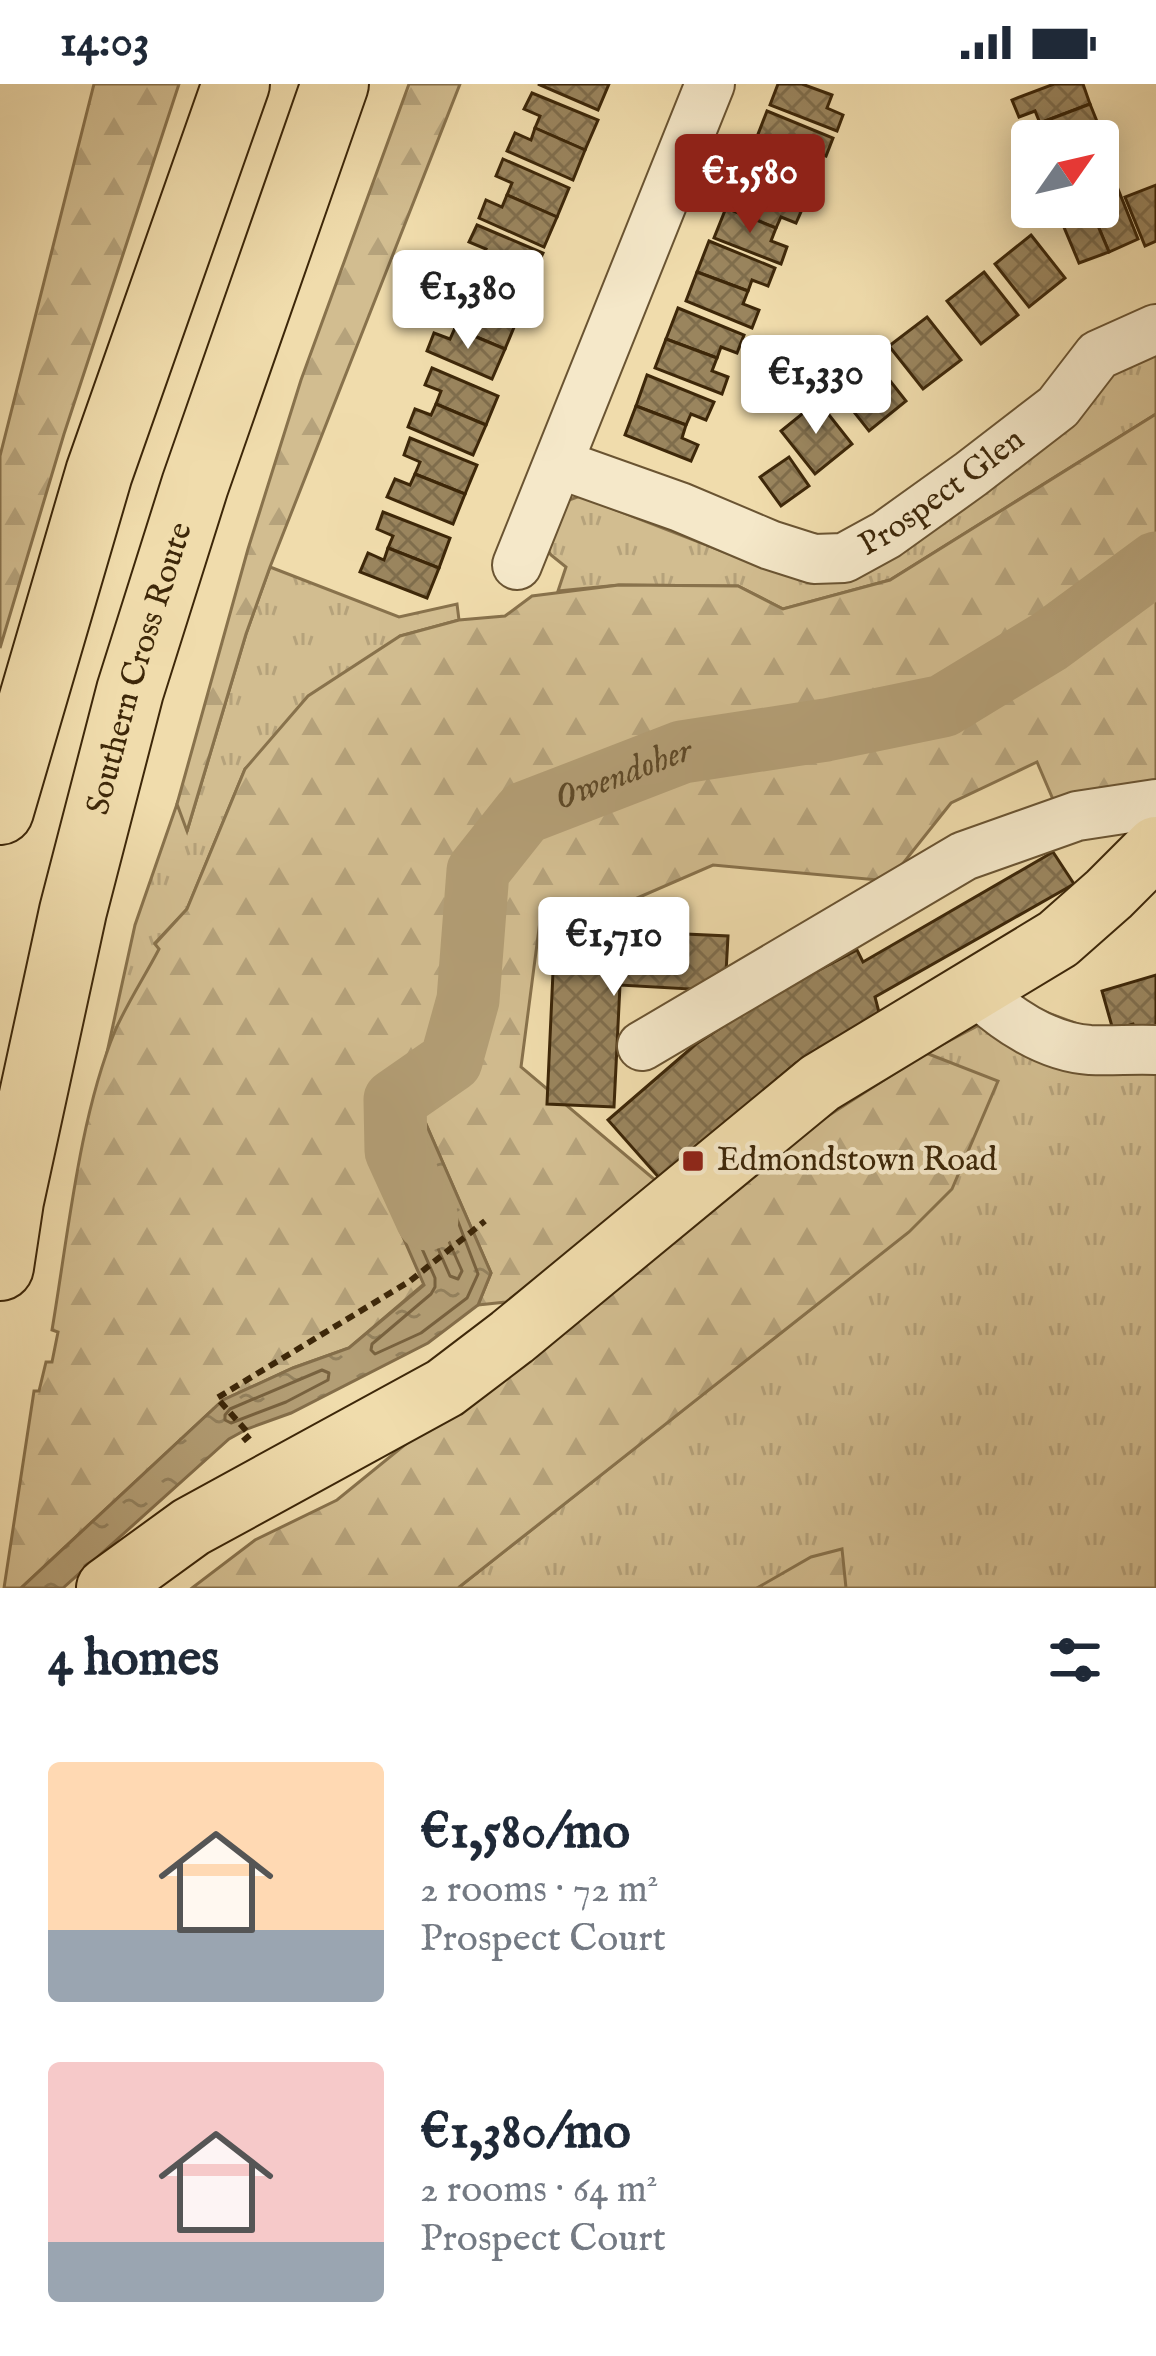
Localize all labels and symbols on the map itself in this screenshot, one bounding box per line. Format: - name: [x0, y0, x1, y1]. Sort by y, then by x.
- north arrow: [1011, 120, 1119, 228]
- pin: €1,580: [652, 134, 848, 236]
- pin: €1,380: [370, 250, 566, 352]
- pin: €1,330: [718, 335, 914, 437]
- street label: Prospect Glen: [852, 419, 1033, 567]
- street label: Southern Cross Route: [78, 517, 203, 819]
- water label: Owendoher: [548, 728, 696, 822]
- pin: €1,710: [516, 897, 712, 999]
- place label: Edmondstown Road: [717, 1140, 997, 1182]
- marker: Edmondstown Road: [680, 1148, 706, 1174]

